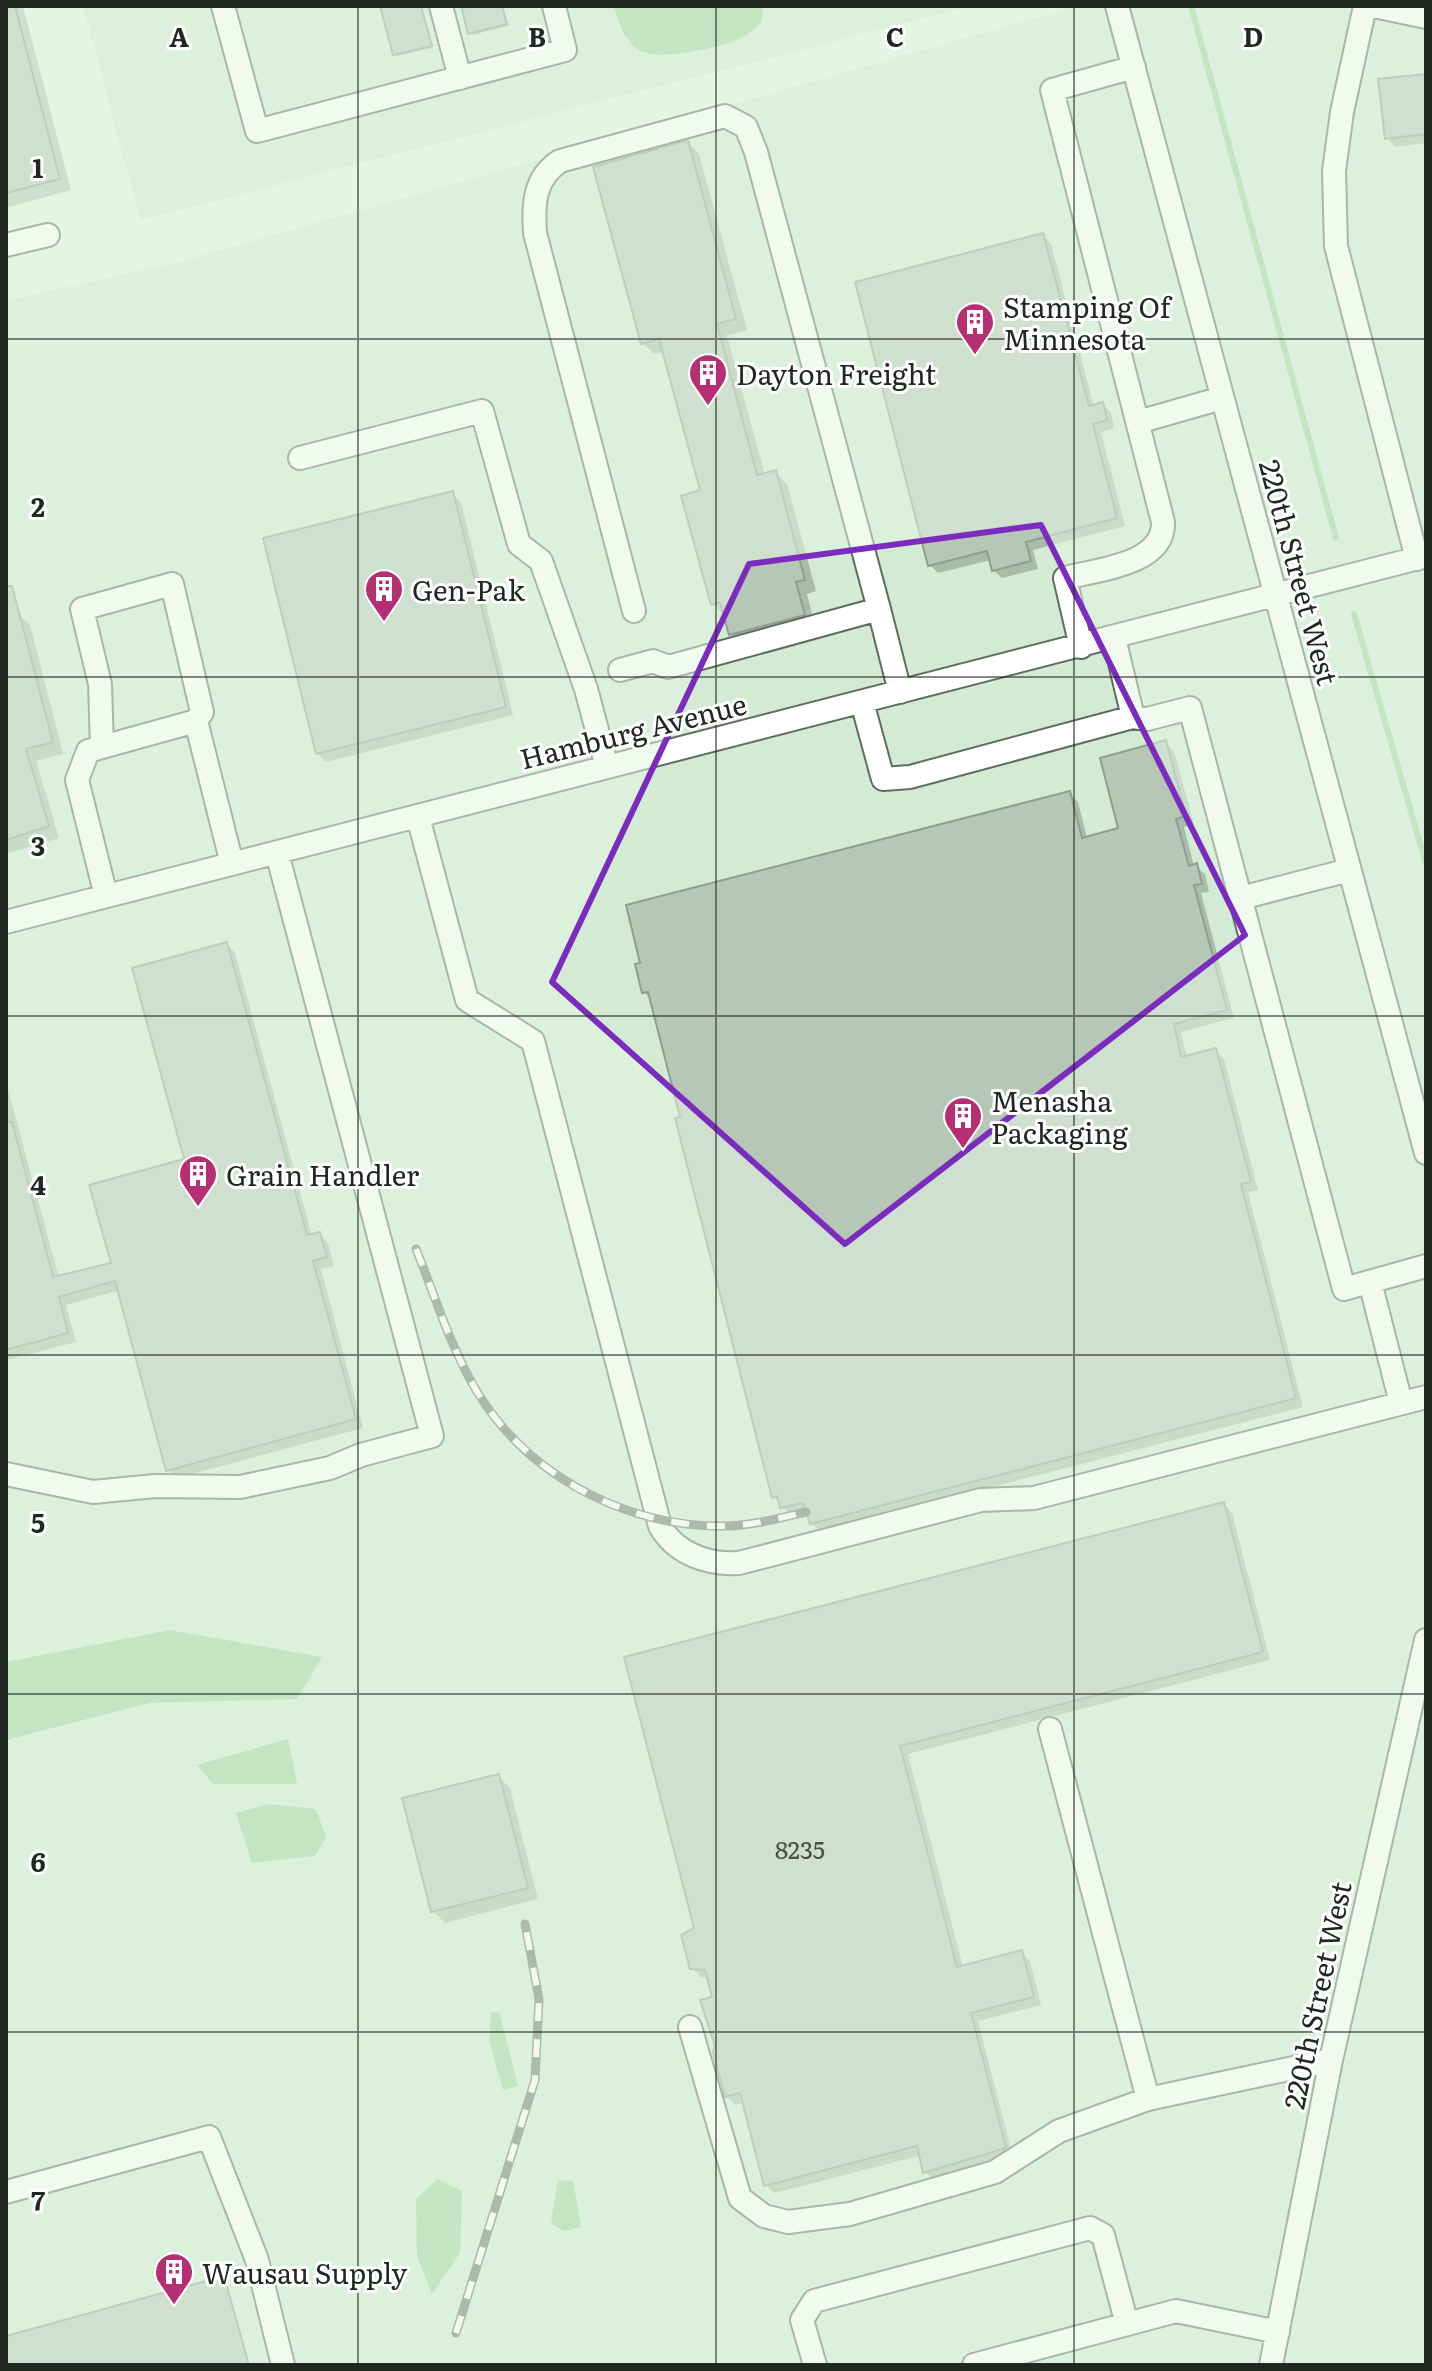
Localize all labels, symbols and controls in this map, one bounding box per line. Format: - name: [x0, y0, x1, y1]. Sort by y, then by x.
- text: A: [169, 16, 189, 55]
- text: B: [528, 16, 546, 55]
- text: C: [886, 16, 904, 55]
- text: D: [1243, 16, 1263, 55]
- text: 1: [33, 147, 44, 186]
- place label: Stamping Of Minnesota: [1003, 285, 1173, 359]
- building icon: Stamping Of Minnesota: [954, 301, 996, 356]
- building icon: Dayton Freight: [687, 352, 729, 407]
- place label: Dayton Freight: [736, 352, 937, 394]
- street label: 220th Street West: [1250, 455, 1350, 690]
- text: 2: [31, 486, 45, 525]
- building icon: Gen-Pak: [363, 568, 405, 623]
- place label: Gen-Pak: [412, 568, 526, 610]
- street label: Hamburg Avenue: [515, 682, 751, 778]
- text: 3: [31, 825, 45, 864]
- place label: Menasha Packaging: [991, 1079, 1128, 1153]
- building icon: Menasha Packaging: [942, 1095, 984, 1150]
- building icon: Grain Handler: [177, 1153, 219, 1208]
- place label: Grain Handler: [226, 1153, 420, 1195]
- text: 4: [30, 1164, 46, 1203]
- text: 5: [31, 1502, 45, 1541]
- house number: 8235: [775, 1831, 825, 1866]
- text: 6: [30, 1841, 46, 1880]
- street label: 220th Street West: [1271, 1877, 1361, 2113]
- text: 7: [31, 2180, 45, 2219]
- building icon: Wausau Supply: [153, 2251, 195, 2306]
- place label: Wausau Supply: [202, 2251, 408, 2293]

